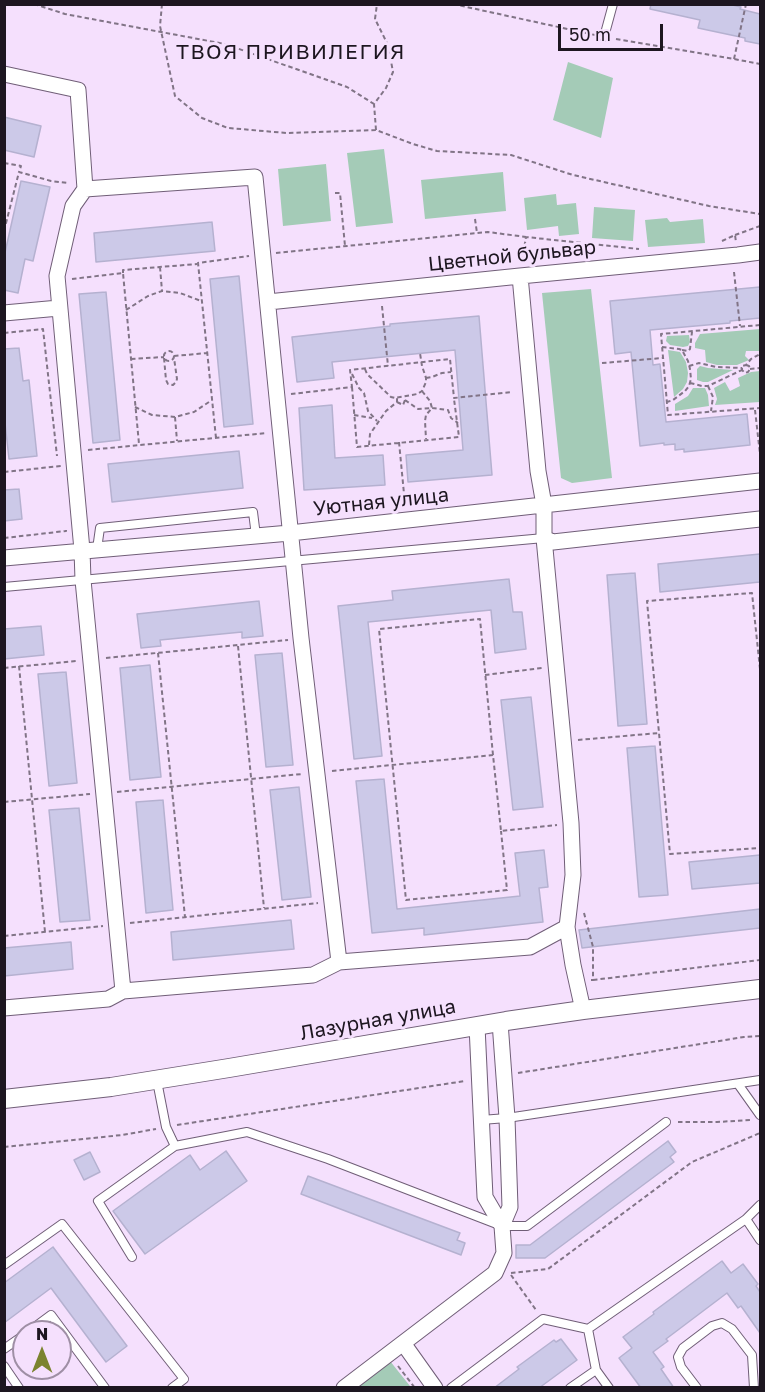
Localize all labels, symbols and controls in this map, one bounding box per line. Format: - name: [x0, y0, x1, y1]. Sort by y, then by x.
- scale bar: [561, 12, 666, 50]
- text: 50 m: [569, 23, 611, 45]
- district label: ТВОЯ ПРИВИЛЕГИЯ: [176, 39, 406, 65]
- street label: Цветной бульвар: [427, 235, 597, 277]
- street label: Уютная улица: [312, 483, 450, 521]
- street label: Лазурная улица: [298, 994, 458, 1046]
- north arrow: [12, 1320, 72, 1380]
- text: N: [36, 1324, 48, 1344]

